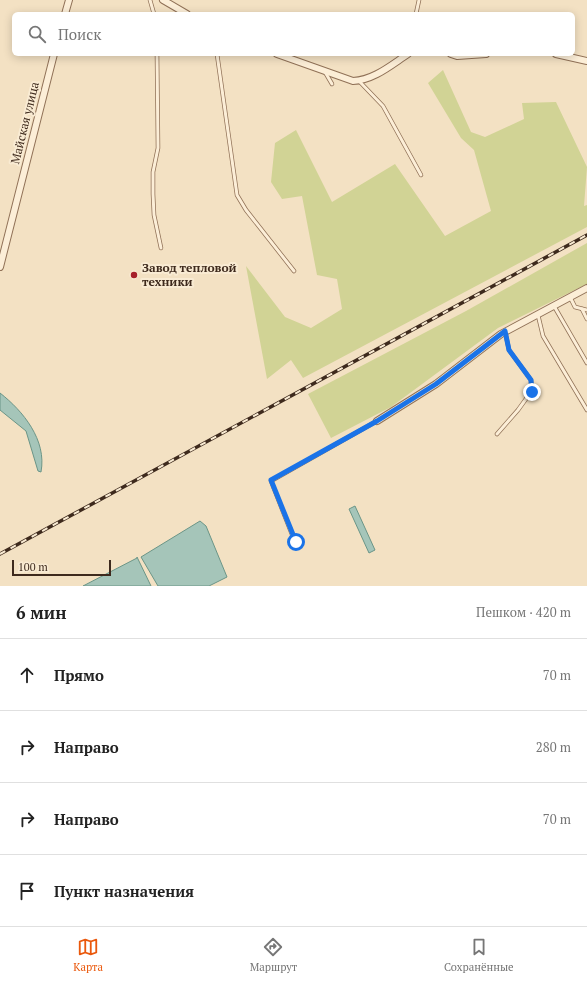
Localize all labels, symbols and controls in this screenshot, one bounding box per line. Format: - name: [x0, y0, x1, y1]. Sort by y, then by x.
- search box: [12, 12, 575, 56]
- icon: search: [26, 23, 48, 45]
- text: Поиск: [58, 24, 101, 44]
- street label: Майская улица: [7, 80, 42, 166]
- place label: Завод тепловой техники: [142, 260, 237, 289]
- marker: Завод тепловой техники: [129, 270, 139, 280]
- route end: [523, 383, 541, 401]
- route start: [287, 533, 305, 551]
- scale bar: [12, 558, 111, 577]
- text: 100 m: [18, 560, 48, 574]
- text: 6 мин: [16, 601, 66, 624]
- text: Пешком · 420 m: [476, 603, 571, 621]
- icon: ahead: [16, 664, 38, 686]
- text: Прямо: [54, 665, 104, 685]
- text: 70 m: [543, 666, 571, 684]
- icon: right: [16, 736, 38, 758]
- text: Направо: [54, 737, 119, 757]
- text: 280 m: [536, 738, 571, 756]
- icon: right: [16, 808, 38, 830]
- text: Направо: [54, 809, 119, 829]
- text: 70 m: [543, 810, 571, 828]
- icon: arrive: [16, 880, 38, 902]
- text: Пункт назначения: [54, 881, 194, 901]
- tab: Карта: [73, 936, 103, 974]
- tab: Маршрут: [250, 936, 297, 974]
- tab: Сохранённые: [444, 936, 514, 974]

